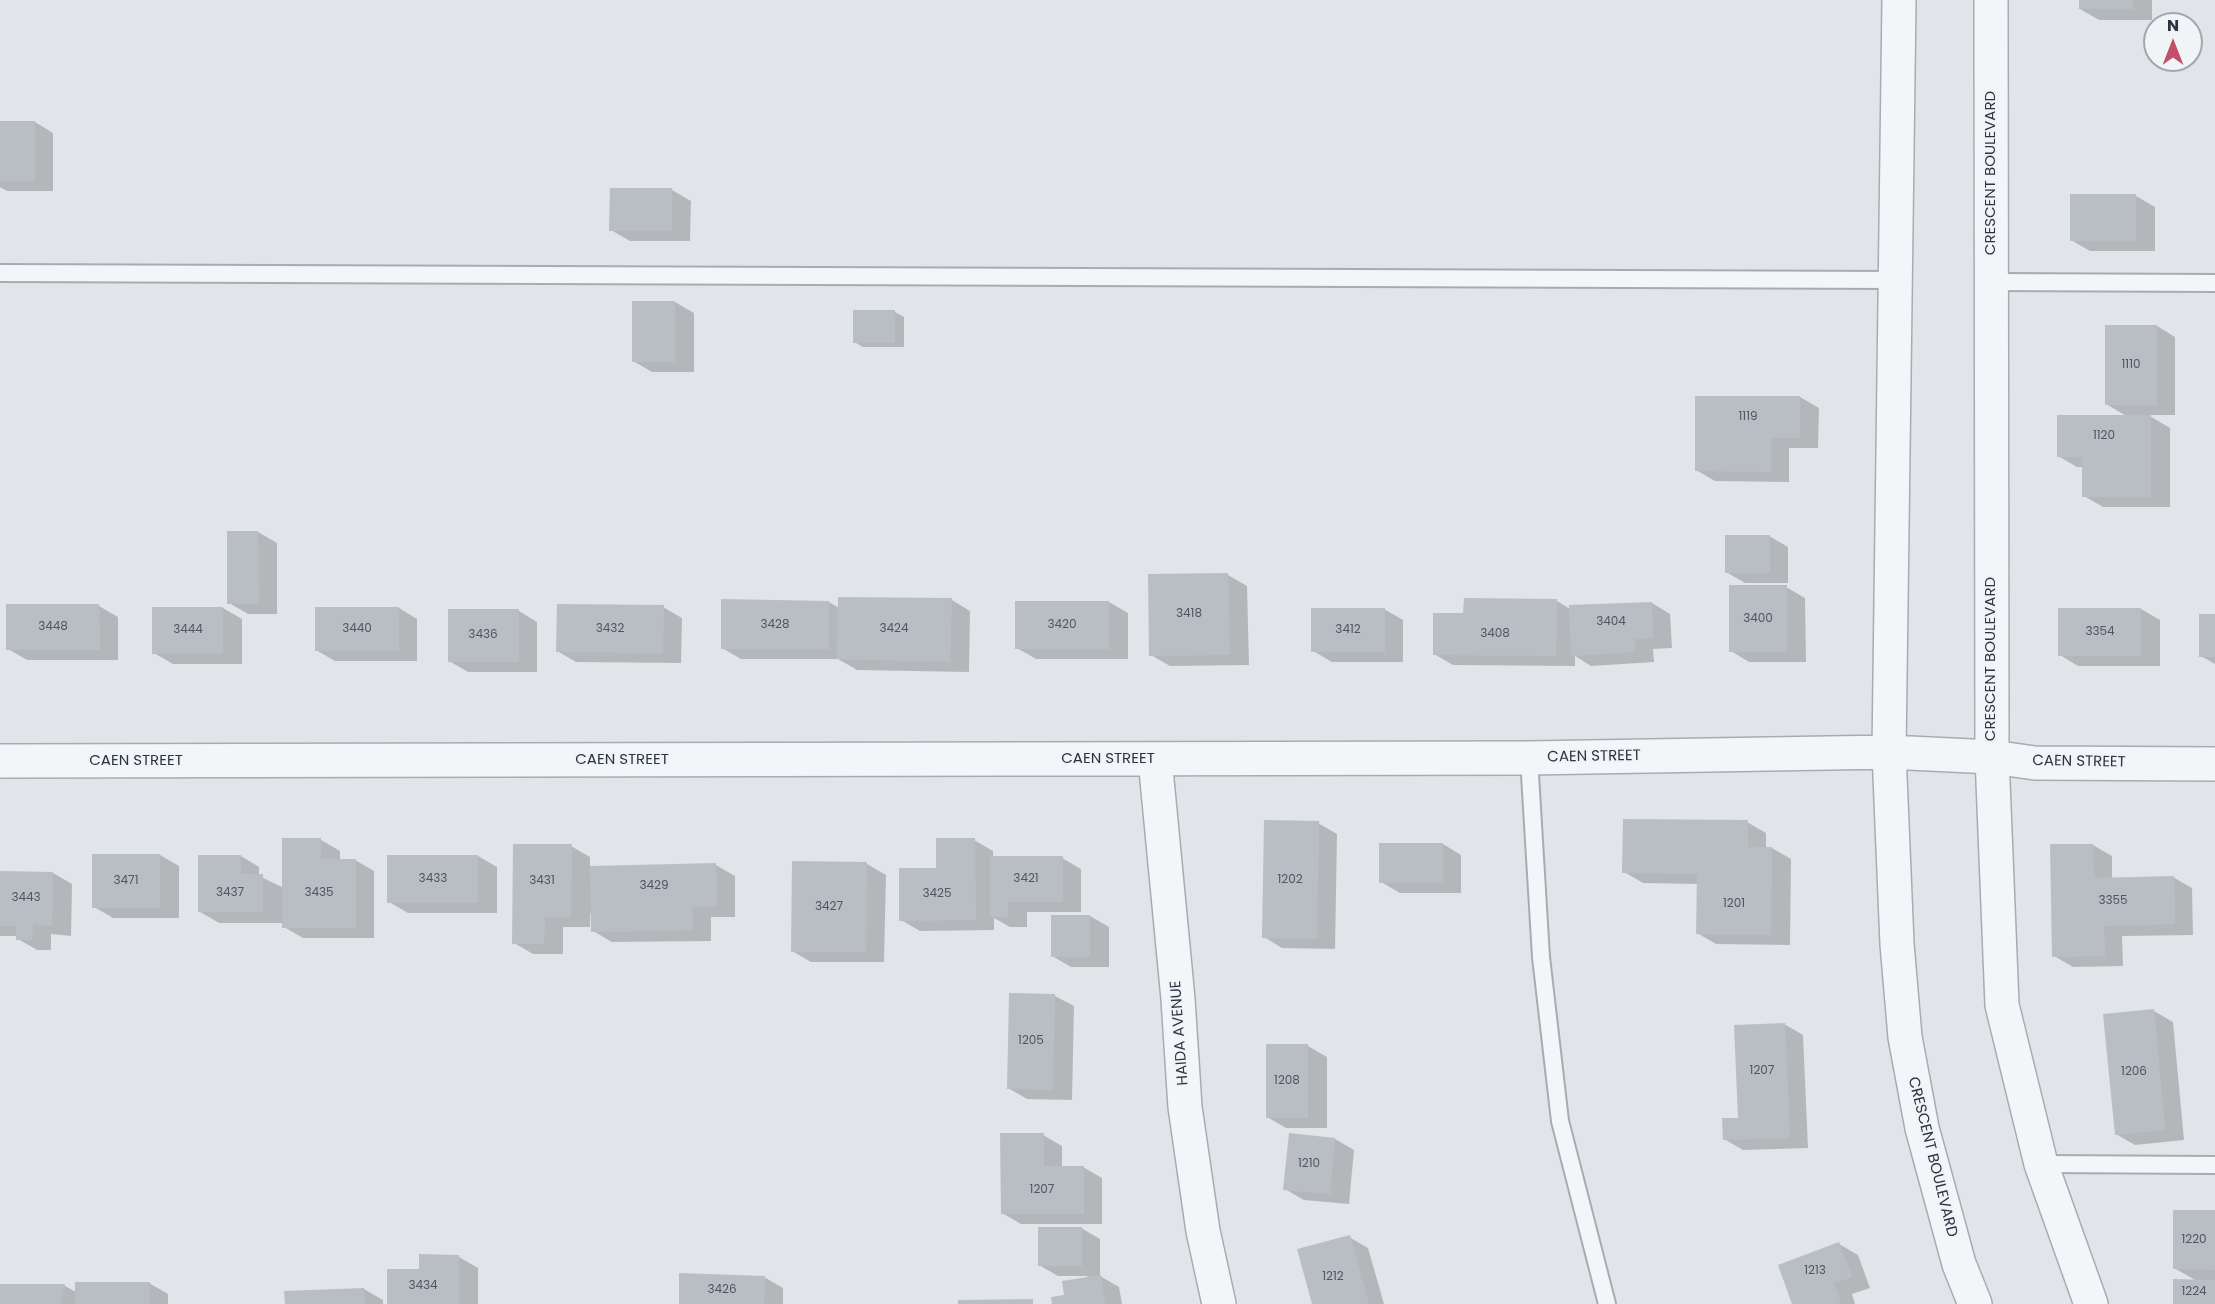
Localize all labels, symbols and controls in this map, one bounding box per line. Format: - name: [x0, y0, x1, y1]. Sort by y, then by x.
- north arrow: [2143, 12, 2203, 72]
- text: N: [2167, 14, 2179, 37]
- street label: CRESCENT BOULEVARD: [1982, 91, 2000, 255]
- house number: 1110: [2121, 358, 2141, 372]
- house number: 1119: [1738, 410, 1758, 424]
- house number: 1120: [2093, 429, 2115, 443]
- street label: CRESCENT BOULEVARD: [1982, 577, 2000, 741]
- house number: 3418: [1176, 607, 1202, 621]
- house number: 3400: [1743, 612, 1773, 626]
- house number: 3404: [1596, 615, 1626, 629]
- house number: 3428: [760, 618, 790, 632]
- house number: 3420: [1047, 618, 1077, 632]
- house number: 3448: [38, 620, 68, 634]
- house number: 3440: [342, 622, 372, 636]
- house number: 3432: [596, 622, 624, 636]
- house number: 3424: [879, 622, 909, 636]
- house number: 3444: [173, 623, 203, 637]
- house number: 3412: [1335, 623, 1361, 637]
- house number: 3354: [2085, 625, 2115, 639]
- house number: 3408: [1480, 627, 1510, 641]
- house number: 3436: [468, 628, 498, 642]
- street label: CAEN STREET: [1547, 747, 1641, 767]
- street label: CAEN STREET: [1061, 750, 1155, 768]
- street label: CAEN STREET: [575, 751, 669, 769]
- street label: CAEN STREET: [89, 752, 183, 770]
- street label: CAEN STREET: [2032, 752, 2126, 772]
- house number: 3433: [419, 872, 447, 886]
- house number: 3421: [1013, 872, 1039, 886]
- house number: 1202: [1277, 873, 1303, 887]
- house number: 3471: [113, 874, 139, 888]
- house number: 3431: [529, 874, 555, 888]
- house number: 3429: [639, 879, 669, 893]
- house number: 3437: [216, 886, 244, 900]
- house number: 3435: [304, 886, 334, 900]
- house number: 3425: [922, 887, 952, 901]
- house number: 3443: [11, 891, 41, 905]
- house number: 3355: [2098, 894, 2128, 908]
- house number: 1201: [1723, 897, 1745, 911]
- house number: 3427: [815, 900, 843, 914]
- street label: HAIDA AVENUE: [1167, 980, 1193, 1086]
- house number: 1205: [1018, 1034, 1044, 1048]
- house number: 1207: [1750, 1064, 1774, 1078]
- house number: 1206: [2121, 1065, 2147, 1079]
- house number: 1208: [1274, 1074, 1300, 1088]
- street label: CRESCENT BOULEVARD: [1903, 1075, 1961, 1239]
- house number: 1210: [1298, 1157, 1320, 1171]
- house number: 1207: [1030, 1183, 1054, 1197]
- house number: 1220: [2181, 1233, 2207, 1247]
- house number: 1213: [1804, 1264, 1826, 1278]
- house number: 1212: [1322, 1270, 1344, 1284]
- house number: 3434: [408, 1279, 438, 1293]
- house number: 3426: [707, 1283, 737, 1297]
- house number: 1224: [2181, 1285, 2207, 1299]

